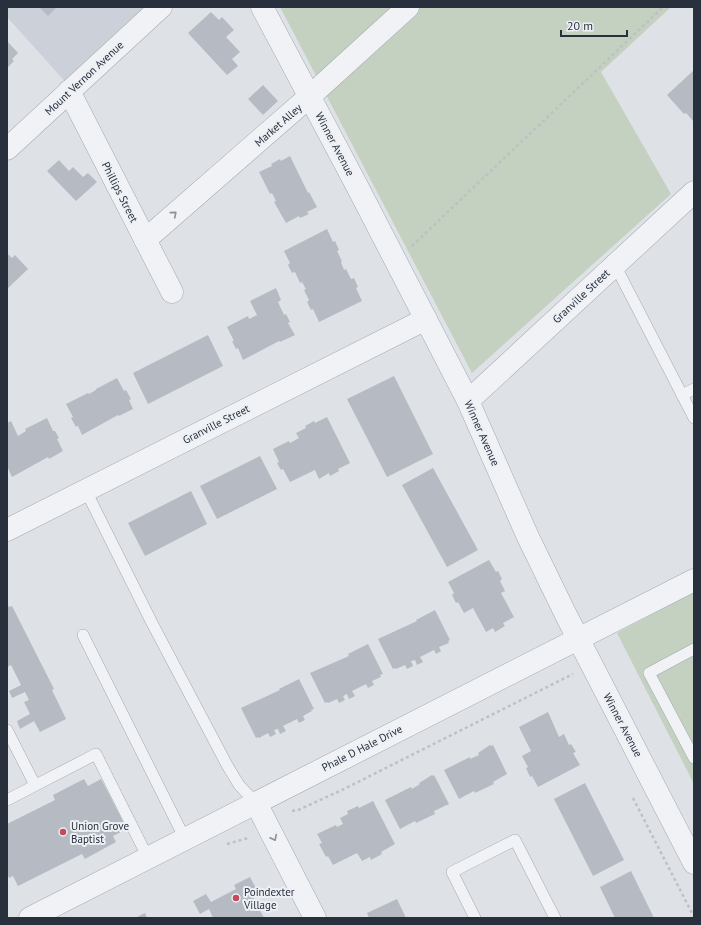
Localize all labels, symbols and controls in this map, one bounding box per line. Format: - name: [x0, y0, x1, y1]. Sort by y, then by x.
- scale bar: [561, 12, 627, 38]
- text: 20 m: [567, 18, 593, 33]
- street label: Mount Vernon Avenue: [42, 38, 127, 118]
- street label: Market Alley: [251, 100, 305, 149]
- street label: Winner Avenue: [312, 110, 358, 179]
- street label: Phillips Street: [99, 159, 141, 225]
- one-way arrow: [170, 212, 177, 219]
- street label: Granville Street: [549, 266, 613, 326]
- street label: Winner Avenue: [461, 398, 503, 468]
- street label: Granville Street: [180, 401, 252, 447]
- street label: Winner Avenue: [600, 691, 646, 760]
- street label: Phale D Hale Drive: [319, 721, 405, 774]
- place label: Union Grove Baptist: [71, 819, 129, 846]
- marker: Union Grove Baptist: [58, 827, 68, 837]
- one-way arrow: [269, 834, 277, 841]
- place label: Poindexter Village: [243, 885, 295, 912]
- marker: Poindexter Village: [231, 893, 241, 903]

